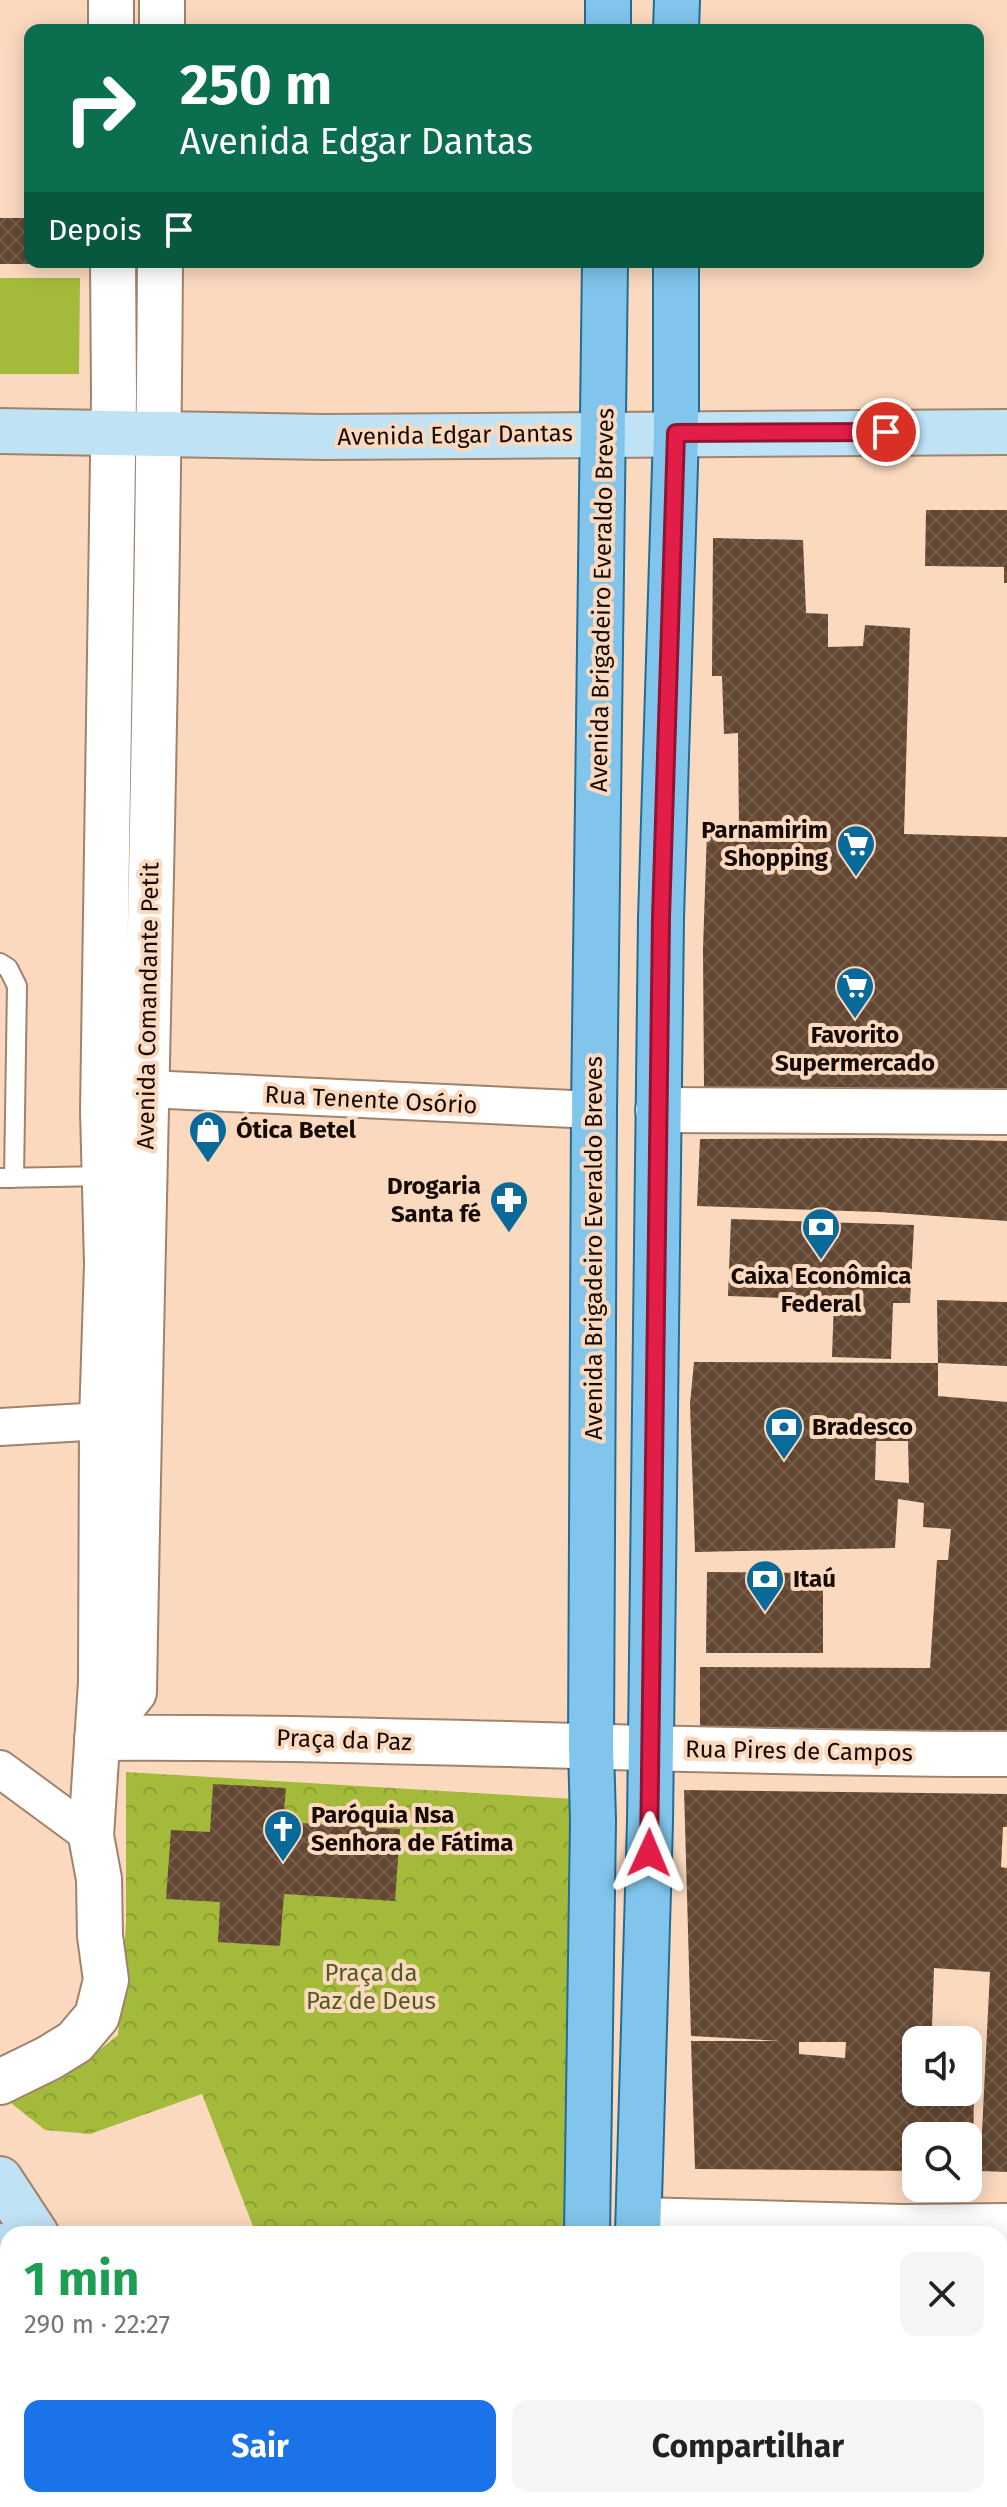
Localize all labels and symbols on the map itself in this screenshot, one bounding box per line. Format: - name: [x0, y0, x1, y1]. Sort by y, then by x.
- pin: [852, 398, 920, 466]
- street label: Avenida Brigadeiro Everaldo Breves: [585, 408, 619, 792]
- street label: Avenida Edgar Dantas: [337, 419, 573, 451]
- place label: Parnamirim Shopping: [701, 816, 829, 872]
- supermarket icon: Parnamirim Shopping: [835, 823, 877, 878]
- street label: Avenida Comandante Petit: [131, 862, 165, 1150]
- supermarket icon: Favorito Supermercado: [834, 965, 876, 1020]
- place label: Favorito Supermercado: [775, 1021, 935, 1077]
- street label: Avenida Brigadeiro Everaldo Breves: [580, 1056, 608, 1440]
- street label: Rua Tenente Osório: [264, 1080, 478, 1120]
- shop icon: Ótica Betel: [187, 1109, 229, 1164]
- place label: Ótica Betel: [236, 1116, 357, 1144]
- place label: Drogaria Santa fé: [387, 1172, 481, 1228]
- pharmacy icon: Drogaria Santa fé: [488, 1179, 530, 1234]
- bank icon: Caixa Econômica Federal: [800, 1206, 842, 1261]
- place label: Caixa Econômica Federal: [731, 1262, 911, 1318]
- bank icon: Bradesco: [763, 1406, 805, 1461]
- place label: Bradesco: [812, 1413, 913, 1441]
- bank icon: Itaú: [744, 1558, 786, 1613]
- place label: Itaú: [793, 1565, 836, 1593]
- street label: Praça da Paz: [276, 1724, 412, 1756]
- street label: Rua Pires de Campos: [685, 1735, 913, 1767]
- place label: Paróquia Nsa Senhora de Fátima: [311, 1801, 514, 1857]
- church icon: Paróquia Nsa Senhora de Fátima: [262, 1808, 304, 1863]
- position arrow: [607, 1811, 691, 1895]
- park label: Praça da Paz de Deus: [306, 1959, 436, 2015]

